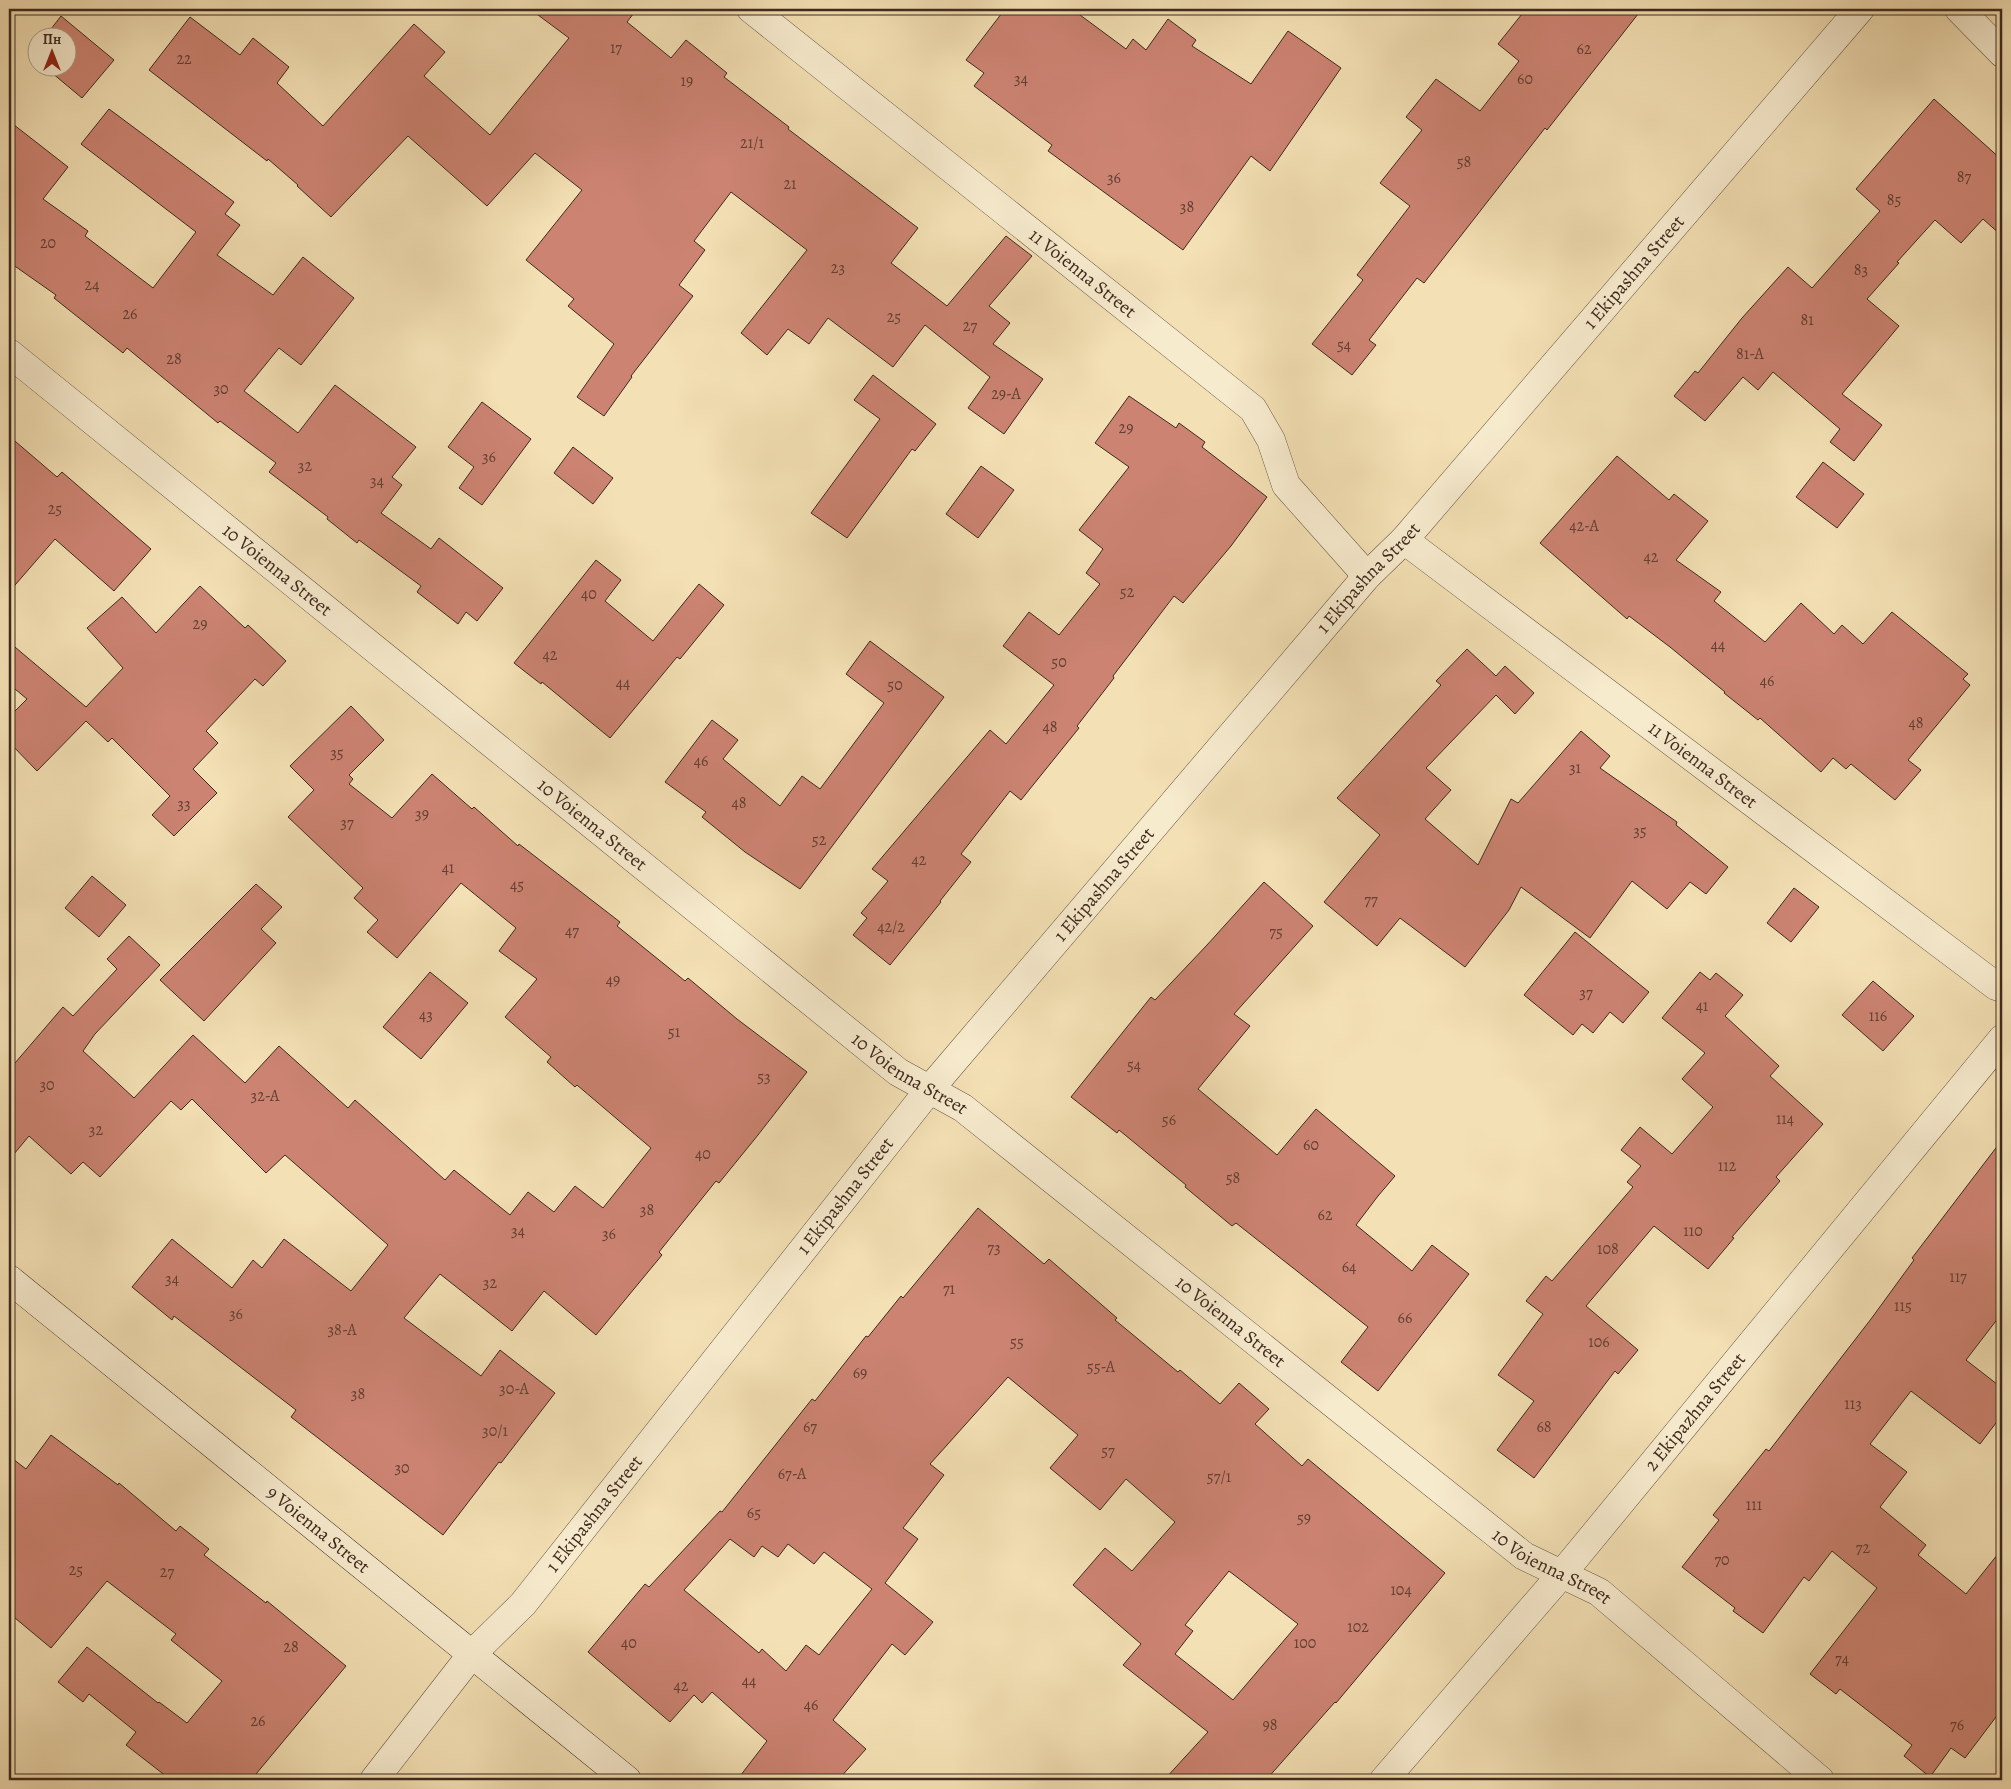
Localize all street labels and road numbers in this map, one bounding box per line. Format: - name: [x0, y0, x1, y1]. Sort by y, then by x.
- street label: 1 Ekipashna Street: [1578, 210, 1690, 335]
- street label: 11 Voienna Street: [1023, 222, 1142, 324]
- street label: 1 Ekipashna Street: [1311, 517, 1427, 639]
- street label: 10 Voienna Street: [217, 518, 338, 622]
- street label: 11 Voienna Street: [1643, 715, 1763, 815]
- street label: 10 Voienna Street: [532, 772, 652, 877]
- street label: 1 Ekipashna Street: [1048, 822, 1160, 947]
- street label: 10 Voienna Street: [846, 1026, 974, 1120]
- street label: 1 Ekipashna Street: [791, 1132, 900, 1260]
- street label: 10 Voienna Street: [1170, 1270, 1291, 1374]
- street label: 2 Ekipazhna Street: [1639, 1347, 1752, 1477]
- street label: 1 Ekipashna Street: [540, 1450, 649, 1578]
- street label: 9 Voienna Street: [261, 1480, 375, 1579]
- street label: 10 Voienna Street: [1486, 1522, 1618, 1611]

